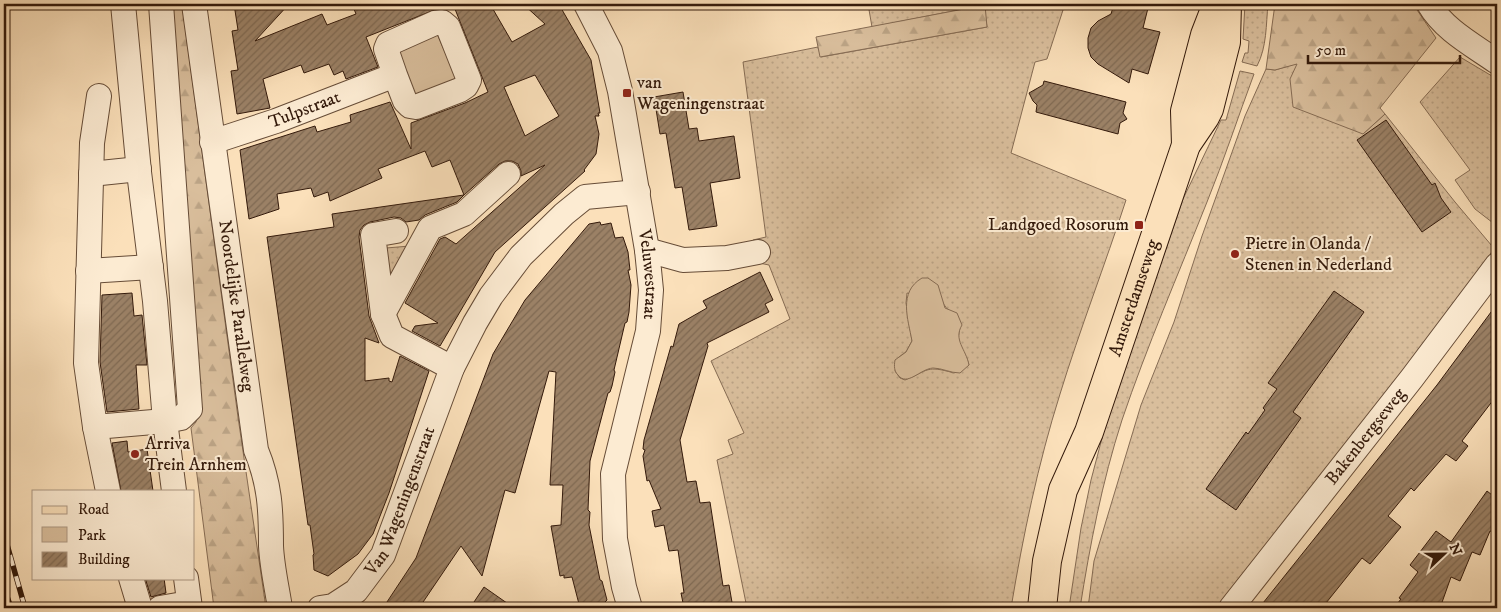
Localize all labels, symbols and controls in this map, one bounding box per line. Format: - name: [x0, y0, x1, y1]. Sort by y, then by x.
- scale bar: [1308, 32, 1461, 64]
- text: 50 m: [1316, 41, 1346, 60]
- place label: van Wageningenstraat: [636, 72, 765, 115]
- street label: Tulpstraat: [266, 86, 344, 134]
- marker: van Wageningenstraat: [621, 87, 633, 99]
- place label: Landgoed Rosorum: [988, 214, 1129, 236]
- street label: Noordelijke Parallelweg: [213, 219, 259, 394]
- marker: Landgoed Rosorum: [1133, 219, 1145, 231]
- street label: Veluwestraat: [633, 227, 662, 321]
- place label: Pietre in Olanda / Stenen in Nederland: [1245, 233, 1392, 276]
- street label: Amsterdamseweg: [1104, 236, 1164, 359]
- marker: Pietre in Olanda / Stenen in Nederland: [1229, 248, 1241, 260]
- street label: Bakenbergseweg: [1321, 384, 1411, 490]
- street label: Van Wageningenstraat: [360, 423, 440, 581]
- place label: Arriva Trein Arnhem: [145, 433, 247, 476]
- marker: Arriva Trein Arnhem: [129, 448, 141, 460]
- legend: [32, 490, 195, 580]
- text: Road: [78, 500, 110, 519]
- text: Park: [78, 526, 107, 545]
- north arrow: [1418, 530, 1468, 580]
- text: N: [1445, 541, 1466, 559]
- text: Building: [78, 550, 130, 569]

